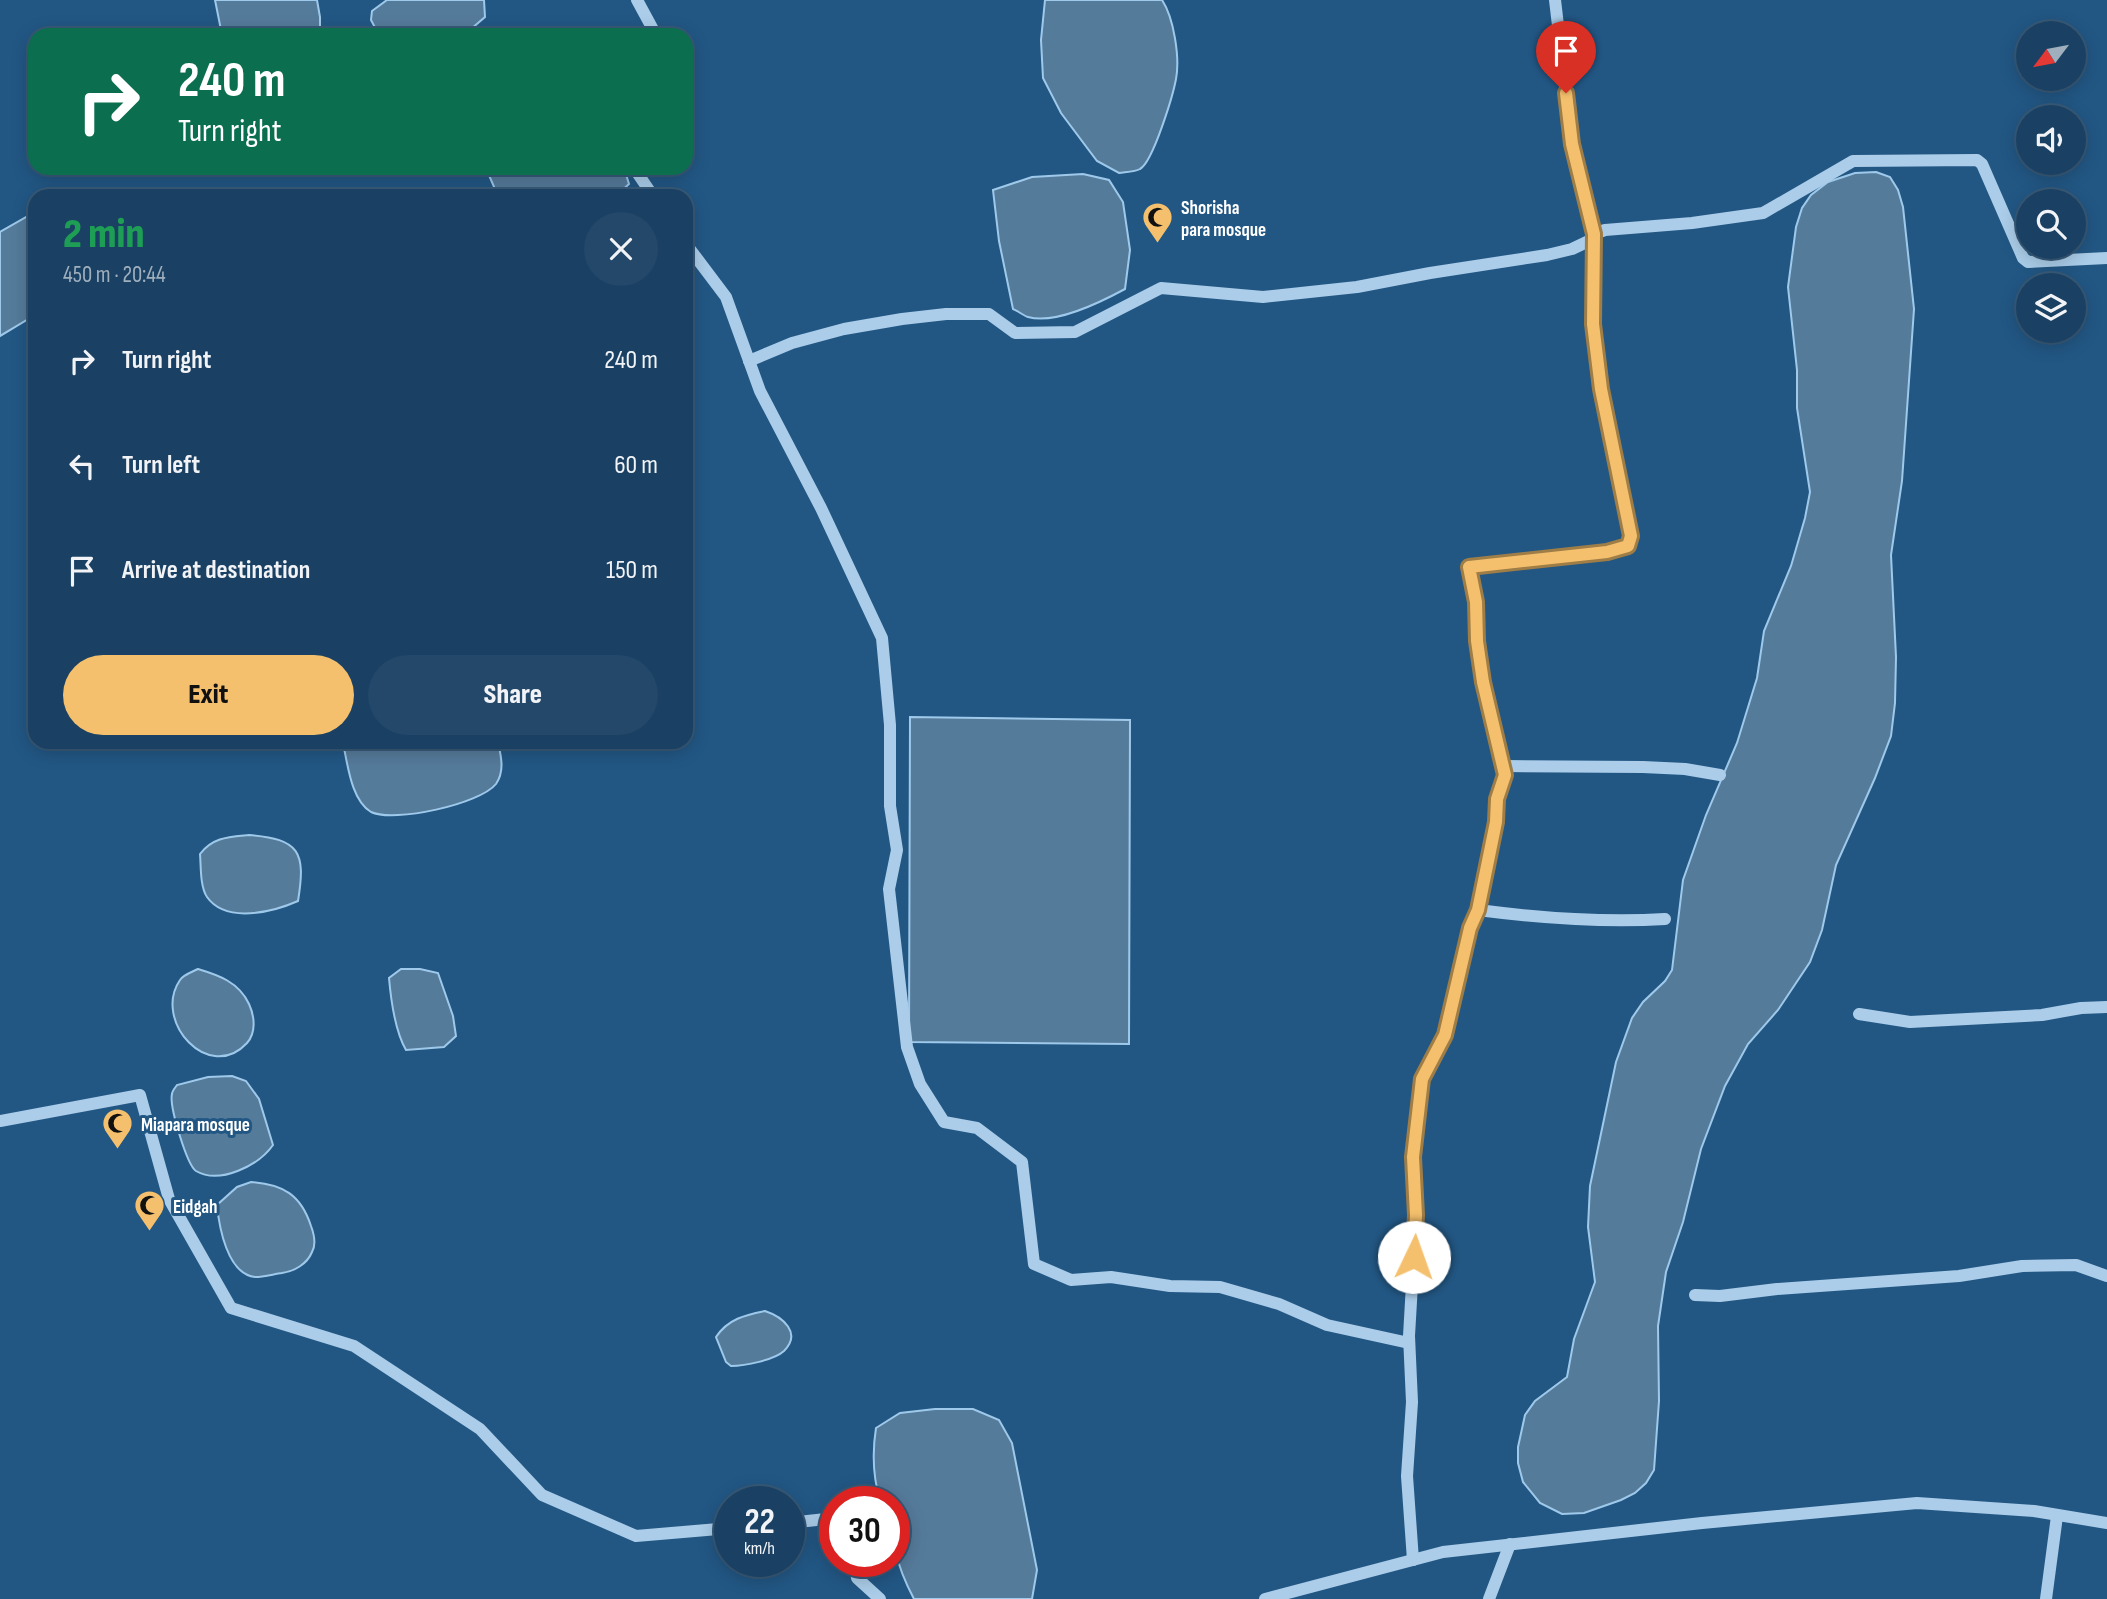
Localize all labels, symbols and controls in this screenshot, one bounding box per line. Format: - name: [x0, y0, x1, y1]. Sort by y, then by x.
- pin: [1536, 21, 1596, 93]
- north arrow: [2016, 21, 2086, 91]
- map controls: [2016, 21, 2086, 343]
- icon: arrive: [1547, 32, 1585, 70]
- text: 240 m: [178, 52, 286, 111]
- icon: right: [63, 56, 154, 147]
- button: sound: [2016, 105, 2086, 175]
- text: Turn right: [178, 112, 282, 151]
- button: search: [2016, 189, 2086, 259]
- place label: Shorisha para mosque: [1181, 197, 1266, 242]
- mosque icon: Shorisha para mosque: [1141, 201, 1175, 245]
- text: 2 min: [63, 209, 144, 260]
- button: close: [584, 212, 658, 286]
- text: 450 m · 20:44: [63, 261, 166, 289]
- button: layers: [2016, 273, 2086, 343]
- icon: right: [63, 342, 101, 380]
- text: Turn right: [122, 345, 211, 376]
- text: 240 m: [604, 345, 658, 376]
- icon: left: [63, 447, 101, 485]
- text: Turn left: [122, 450, 200, 481]
- text: 60 m: [614, 450, 658, 481]
- icon: arrive: [63, 552, 101, 590]
- text: Arrive at destination: [122, 555, 310, 586]
- text: 150 m: [606, 555, 658, 586]
- button: Exit: [63, 655, 354, 735]
- button: Share: [368, 655, 658, 735]
- mosque icon: Miapara mosque: [101, 1107, 135, 1151]
- place label: Miapara mosque: [141, 1114, 250, 1137]
- mosque icon: Eidgah: [133, 1189, 167, 1233]
- place label: Eidgah: [173, 1196, 217, 1219]
- position arrow: [1377, 1220, 1451, 1294]
- speed limit sign: 30: [819, 1486, 910, 1577]
- text: 22: [744, 1501, 775, 1544]
- text: km/h: [744, 1538, 775, 1559]

